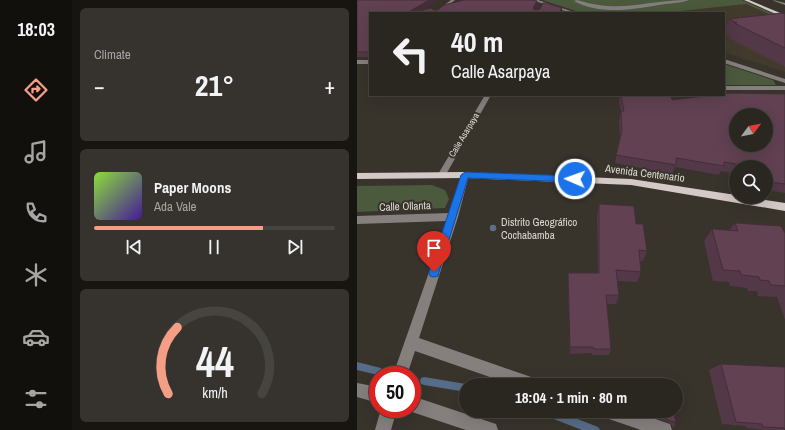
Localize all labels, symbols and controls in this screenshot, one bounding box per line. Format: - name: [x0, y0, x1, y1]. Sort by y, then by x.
- text: 18:03: [17, 17, 55, 42]
- text: 40 m: [451, 23, 503, 61]
- icon: left: [385, 28, 437, 80]
- text: Climate: [94, 46, 131, 63]
- text: Calle Asarpaya: [451, 59, 550, 84]
- text: 21°: [195, 65, 234, 105]
- text: −: [94, 71, 105, 101]
- text: +: [324, 71, 335, 101]
- icon: directions: [22, 76, 50, 104]
- north arrow: [729, 108, 773, 152]
- map controls: [729, 108, 773, 204]
- street label: Calle Asarpaya: [446, 111, 482, 159]
- icon: music: [22, 138, 50, 166]
- position arrow: [554, 158, 596, 200]
- button: search: [729, 160, 773, 204]
- street label: Avenida Centenario: [603, 161, 686, 185]
- text: Paper Moons: [154, 177, 231, 198]
- text: Ada Vale: [154, 198, 196, 215]
- street label: Calle Ollanta: [379, 198, 431, 214]
- icon: phone: [22, 199, 50, 227]
- place label: Distrito Geográfico Cochabamba: [501, 215, 577, 242]
- marker: Distrito Geográfico Cochabamba: [488, 223, 498, 233]
- pin: [417, 231, 451, 272]
- icon: previous: [123, 236, 145, 258]
- icon: pause: [203, 236, 225, 258]
- icon: next: [284, 236, 306, 258]
- icon: arrive: [423, 237, 445, 259]
- icon: climate: [22, 261, 50, 289]
- icon: car: [22, 323, 50, 351]
- text: 44: [196, 333, 233, 389]
- speed limit sign: 50: [369, 366, 421, 418]
- text: km/h: [202, 382, 227, 401]
- icon: filters: [22, 385, 50, 413]
- text: 18:04 · 1 min · 80 m: [515, 387, 627, 408]

